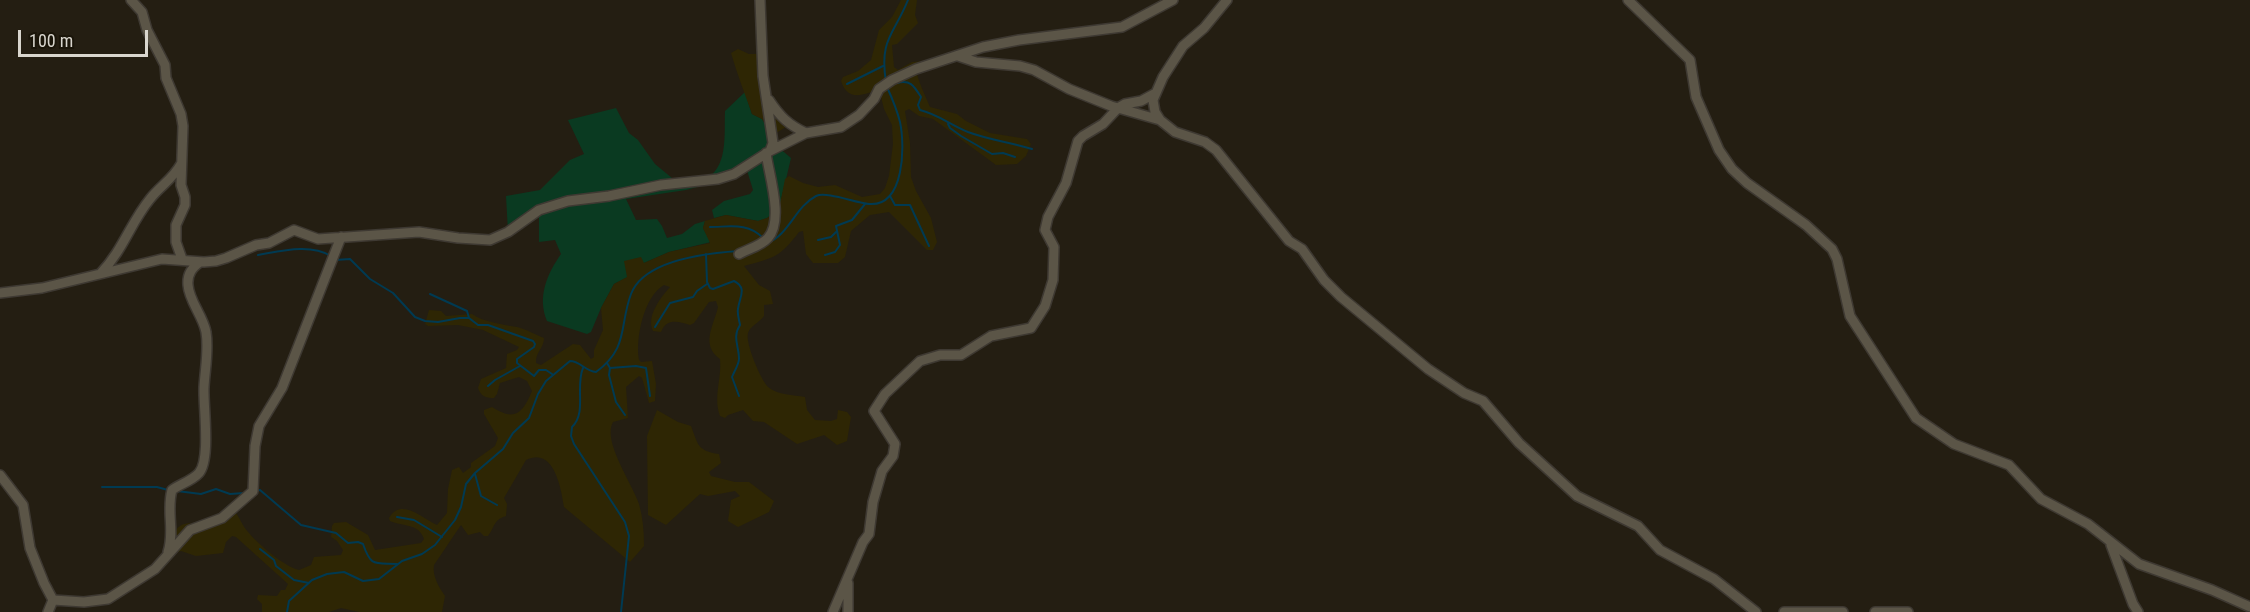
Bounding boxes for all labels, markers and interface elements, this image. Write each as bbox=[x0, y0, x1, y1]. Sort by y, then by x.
scale bar bbox=[21, 18, 152, 56]
text: 100 m bbox=[29, 30, 73, 51]

